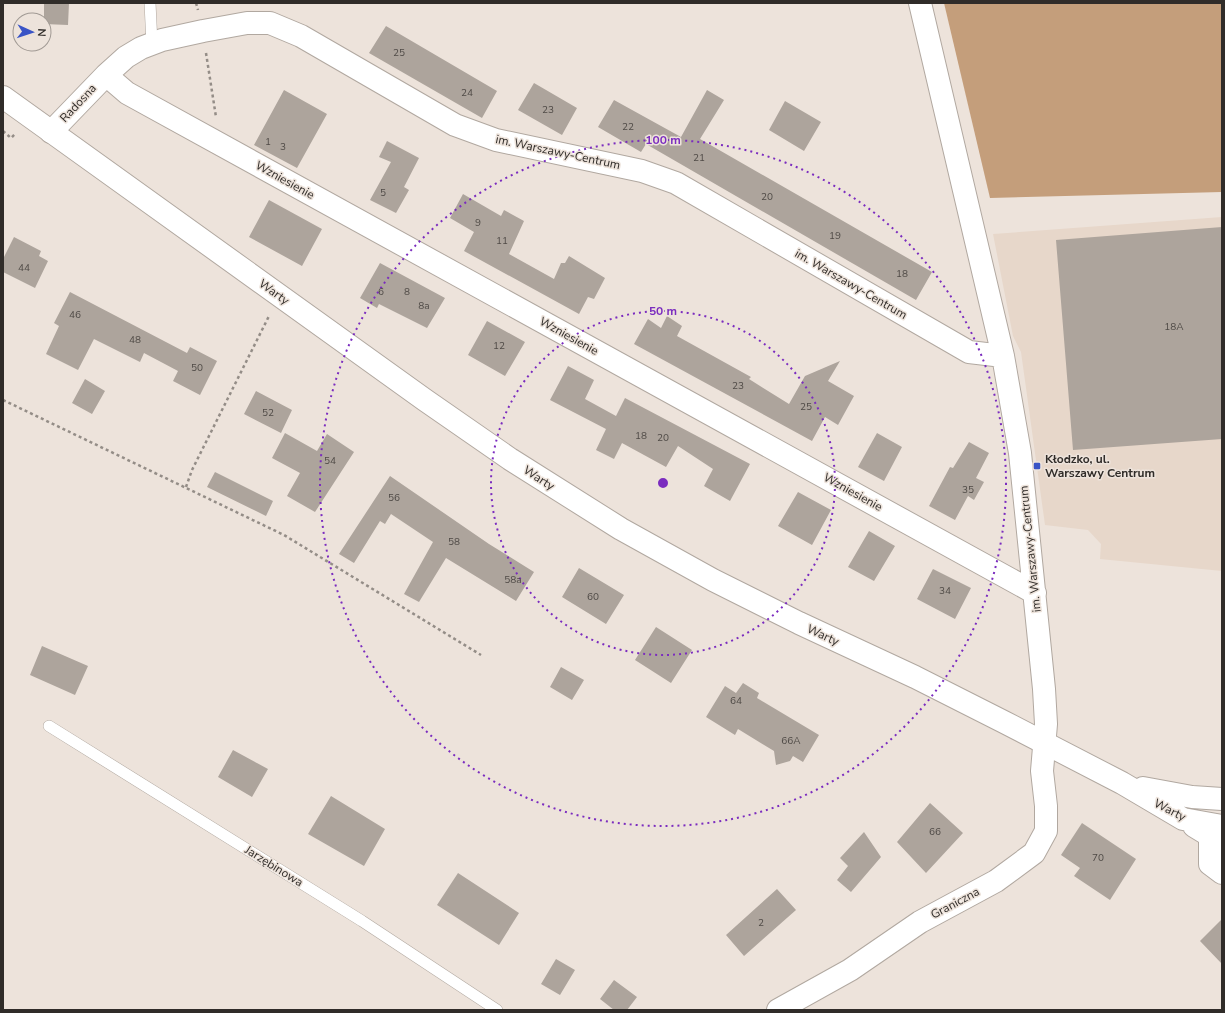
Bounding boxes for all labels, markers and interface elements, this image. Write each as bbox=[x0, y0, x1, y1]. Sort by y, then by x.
north arrow bbox=[12, 12, 52, 52]
text: N bbox=[34, 28, 49, 37]
house number: 25 bbox=[393, 46, 405, 60]
street label: Radosna bbox=[56, 80, 100, 126]
house number: 24 bbox=[461, 86, 473, 100]
house number: 23 bbox=[542, 103, 554, 117]
house number: 22 bbox=[622, 120, 634, 134]
street label: im. Warszawy-Centrum bbox=[494, 131, 622, 173]
text: 100 m bbox=[645, 132, 681, 148]
house number: 1 bbox=[265, 135, 271, 149]
house number: 3 bbox=[280, 140, 286, 154]
house number: 21 bbox=[693, 151, 705, 165]
street label: Wzniesienie bbox=[253, 157, 317, 203]
house number: 5 bbox=[380, 186, 386, 200]
house number: 20 bbox=[761, 190, 773, 204]
house number: 9 bbox=[475, 216, 481, 230]
house number: 19 bbox=[829, 229, 841, 243]
house number: 11 bbox=[496, 234, 508, 248]
street label: im. Warszawy-Centrum bbox=[792, 245, 910, 323]
house number: 44 bbox=[18, 261, 30, 275]
house number: 18 bbox=[896, 267, 908, 281]
street label: Warty bbox=[256, 276, 293, 309]
house number: 6 bbox=[378, 285, 384, 299]
house number: 8 bbox=[404, 285, 410, 299]
house number: 8a bbox=[418, 299, 430, 313]
text: 50 m bbox=[649, 303, 677, 319]
house number: 46 bbox=[69, 308, 81, 322]
street label: Wzniesienie bbox=[537, 313, 601, 359]
house number: 18A bbox=[1164, 320, 1184, 334]
house number: 48 bbox=[129, 333, 141, 347]
house number: 12 bbox=[493, 339, 505, 353]
house number: 50 bbox=[191, 361, 203, 375]
house number: 23 bbox=[732, 379, 744, 393]
house number: 25 bbox=[800, 400, 812, 414]
house number: 52 bbox=[262, 406, 274, 420]
house number: 18 bbox=[635, 429, 647, 443]
house number: 20 bbox=[657, 431, 669, 445]
place label: Kłodzko, ul. Warszawy Centrum bbox=[1045, 451, 1155, 481]
house number: 54 bbox=[324, 454, 336, 468]
marker: Kłodzko, ul. Warszawy Centrum bbox=[1032, 461, 1042, 471]
street label: Warty bbox=[520, 462, 558, 494]
street label: Wzniesienie bbox=[821, 469, 885, 515]
centre of rings bbox=[656, 476, 670, 490]
house number: 35 bbox=[962, 483, 974, 497]
street label: im. Warszawy-Centrum bbox=[1015, 485, 1045, 613]
house number: 56 bbox=[388, 491, 400, 505]
house number: 58 bbox=[448, 535, 460, 549]
house number: 58a bbox=[504, 573, 522, 587]
house number: 34 bbox=[939, 584, 951, 598]
house number: 60 bbox=[587, 590, 599, 604]
street label: Warty bbox=[804, 621, 843, 650]
house number: 64 bbox=[730, 694, 742, 708]
house number: 66A bbox=[781, 734, 801, 748]
street label: Warty bbox=[1151, 795, 1189, 825]
house number: 66 bbox=[929, 825, 941, 839]
street label: Jarzębinowa bbox=[241, 841, 306, 890]
house number: 70 bbox=[1092, 851, 1104, 865]
street label: Graniczna bbox=[928, 883, 982, 923]
house number: 2 bbox=[758, 916, 764, 930]

